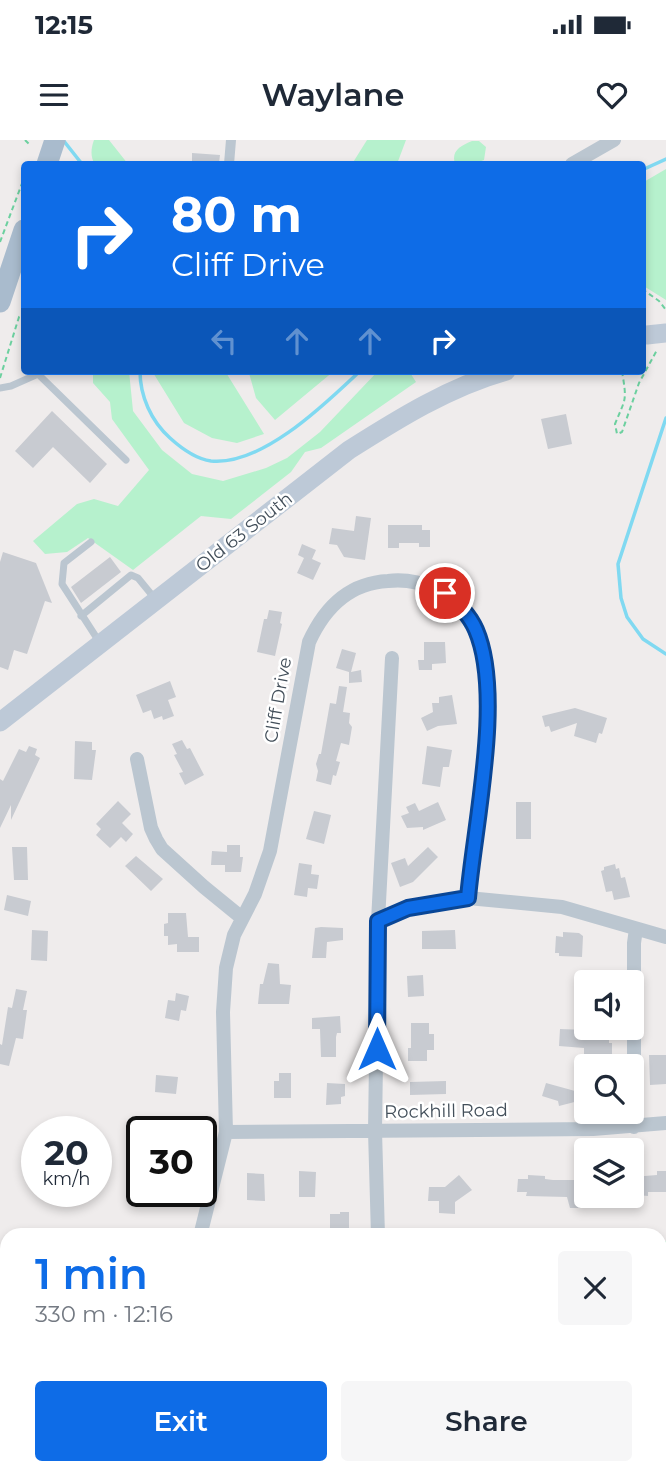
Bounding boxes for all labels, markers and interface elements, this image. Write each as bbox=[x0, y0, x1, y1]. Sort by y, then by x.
text: 12:15 bbox=[35, 9, 93, 41]
text: Waylane bbox=[262, 75, 404, 114]
icon: menu bbox=[35, 76, 73, 114]
icon: heart bbox=[593, 76, 631, 114]
text: 80 m bbox=[171, 185, 302, 244]
icon: right bbox=[56, 189, 147, 280]
text: Cliff Drive bbox=[171, 245, 325, 284]
icon: left bbox=[205, 322, 243, 360]
icon: ahead bbox=[278, 322, 316, 360]
icon: ahead bbox=[351, 322, 389, 360]
icon: right bbox=[424, 322, 462, 360]
street label: Old 63 South bbox=[191, 487, 297, 577]
pin bbox=[415, 563, 475, 623]
icon: arrive bbox=[426, 574, 464, 612]
street label: Cliff Drive bbox=[260, 655, 296, 745]
map controls bbox=[574, 970, 644, 1208]
button: sound bbox=[574, 970, 644, 1040]
position arrow bbox=[340, 1012, 414, 1086]
button: search bbox=[574, 1054, 644, 1124]
street label: Rockhill Road bbox=[384, 1099, 508, 1123]
speed limit sign: 30 bbox=[126, 1116, 217, 1207]
text: 20 bbox=[44, 1131, 89, 1174]
button: layers bbox=[574, 1138, 644, 1208]
text: km/h bbox=[42, 1168, 91, 1190]
text: 1 min bbox=[35, 1248, 148, 1300]
button: close bbox=[558, 1251, 632, 1325]
text: 330 m · 12:16 bbox=[35, 1300, 173, 1328]
button: Exit bbox=[35, 1381, 327, 1461]
button: Share bbox=[341, 1381, 632, 1461]

